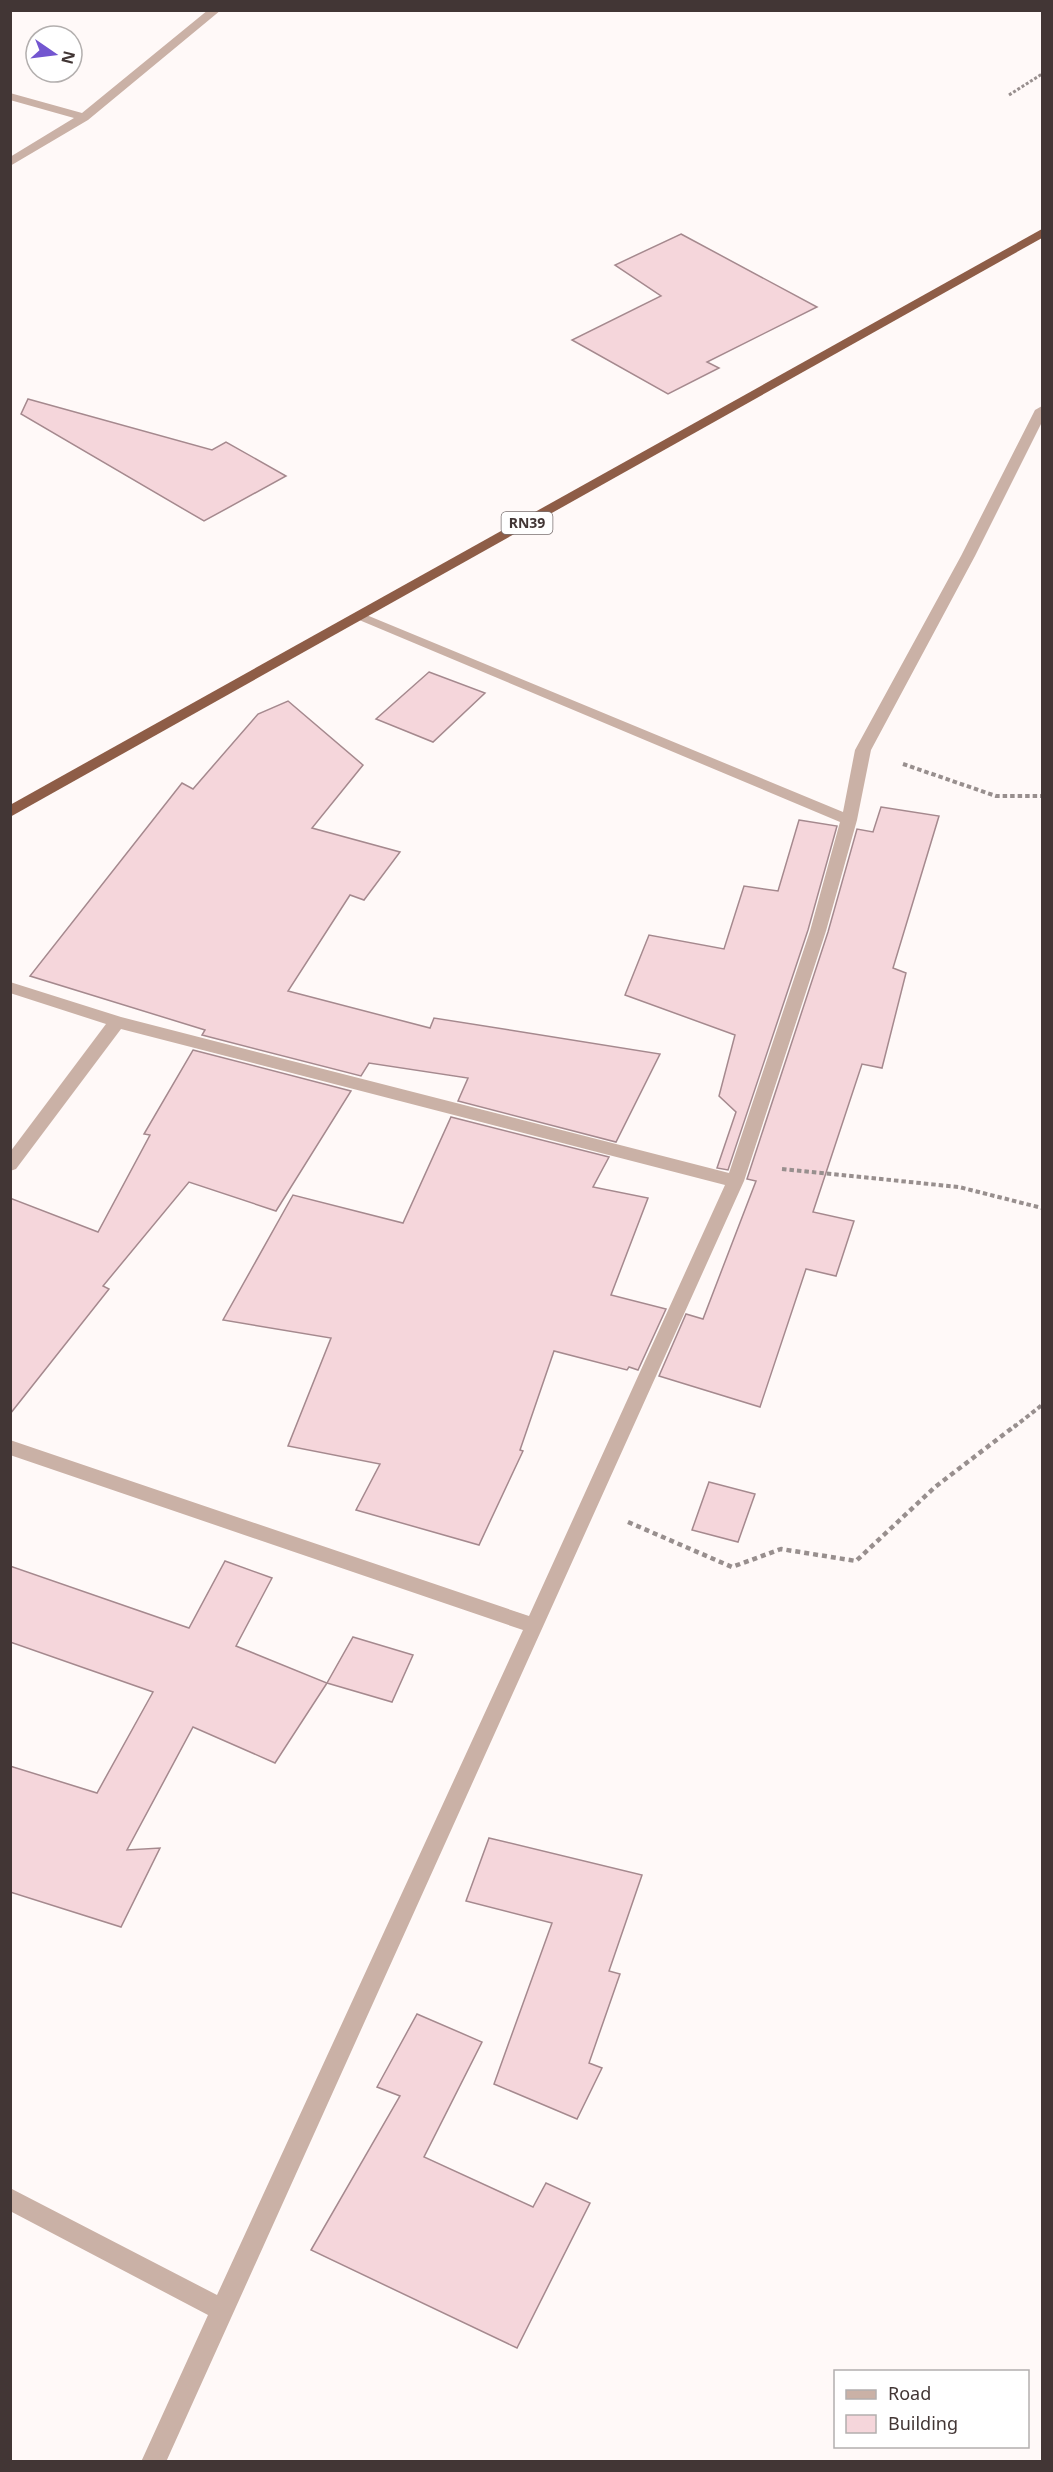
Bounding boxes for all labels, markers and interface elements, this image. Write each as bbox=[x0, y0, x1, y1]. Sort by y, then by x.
north arrow bbox=[24, 24, 84, 84]
text: N bbox=[56, 49, 81, 67]
road number: RN39 bbox=[502, 512, 552, 534]
legend bbox=[834, 2370, 1029, 2448]
text: Road bbox=[888, 2381, 931, 2405]
text: Building bbox=[888, 2411, 958, 2435]

